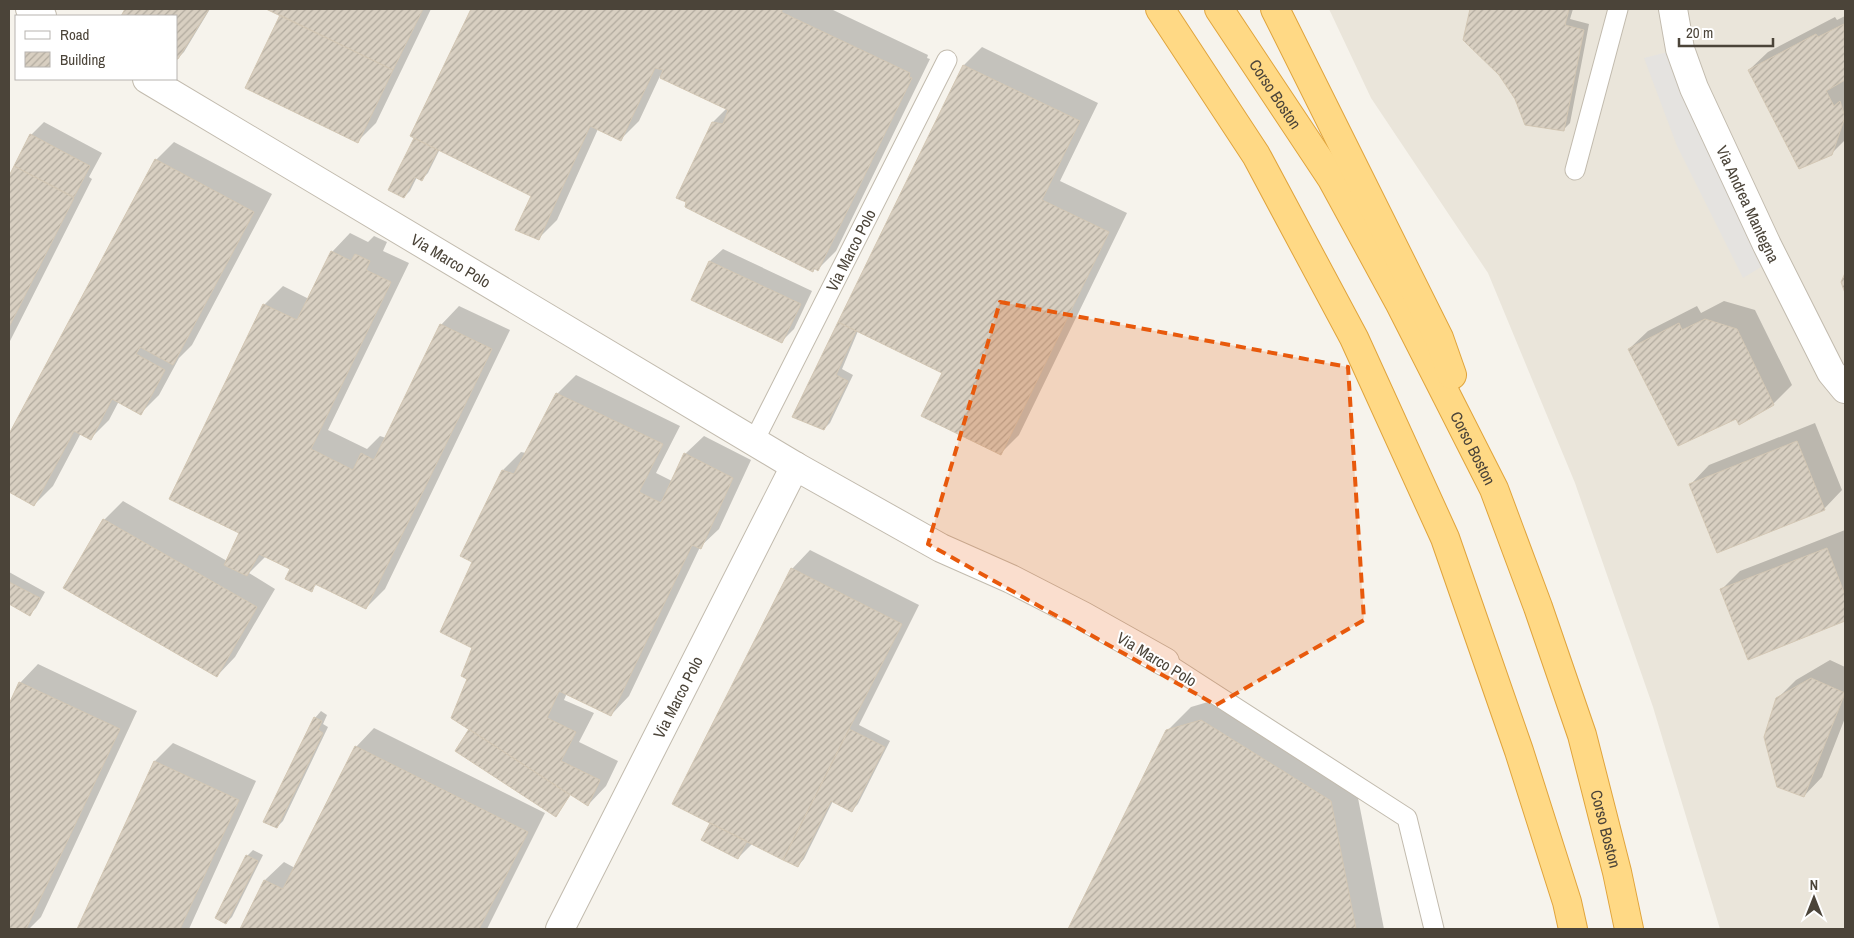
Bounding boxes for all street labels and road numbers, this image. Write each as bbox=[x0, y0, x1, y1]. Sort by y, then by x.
street label: Corso Boston bbox=[1244, 55, 1307, 133]
street label: Via Andrea Mantegna bbox=[1711, 142, 1785, 267]
street label: Via Marco Polo bbox=[821, 205, 881, 295]
street label: Via Marco Polo bbox=[407, 228, 495, 293]
street label: Corso Boston bbox=[1445, 408, 1501, 488]
street label: Via Marco Polo bbox=[1113, 627, 1201, 691]
street label: Via Marco Polo bbox=[648, 652, 708, 742]
street label: Corso Boston bbox=[1585, 788, 1626, 870]

